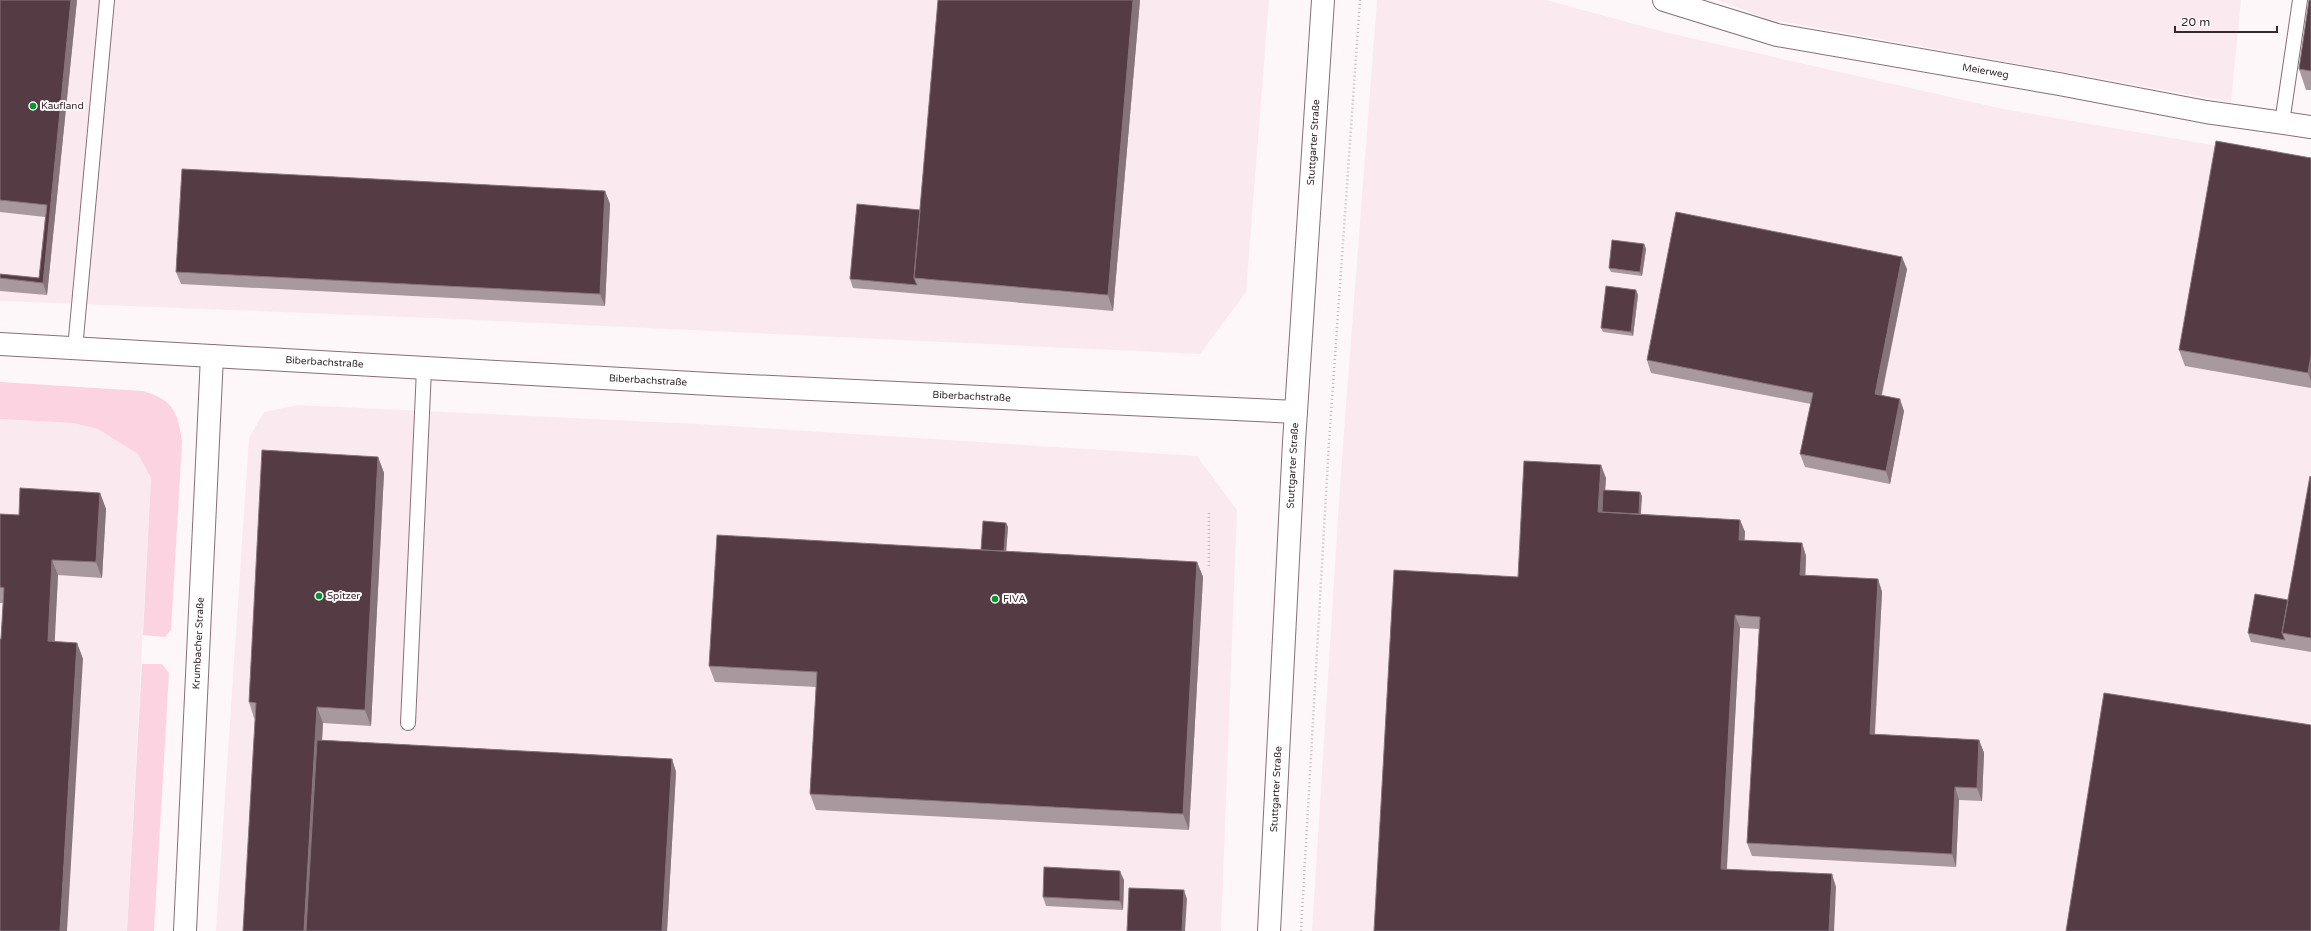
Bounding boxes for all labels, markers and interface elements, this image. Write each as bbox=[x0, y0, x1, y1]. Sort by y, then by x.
scale bar bbox=[2175, 8, 2277, 34]
text: 20 m bbox=[2181, 15, 2210, 29]
street label: Meierweg bbox=[1961, 61, 2010, 81]
street label: Stuttgarter Straße bbox=[1305, 99, 1322, 186]
place label: Kaufland bbox=[41, 100, 84, 112]
marker: Kaufland bbox=[28, 101, 38, 111]
street label: Biberbachstraße bbox=[285, 354, 364, 370]
street label: Biberbachstraße bbox=[609, 372, 688, 389]
street label: Biberbachstraße bbox=[932, 389, 1011, 404]
street label: Stuttgarter Straße bbox=[1285, 422, 1301, 509]
place label: Spitzer bbox=[327, 590, 360, 602]
marker: Spitzer bbox=[314, 591, 324, 601]
place label: FIVA bbox=[1003, 593, 1026, 605]
marker: FIVA bbox=[990, 594, 1000, 604]
street label: Krumbacher Straße bbox=[190, 597, 207, 690]
street label: Stuttgarter Straße bbox=[1268, 746, 1284, 832]

